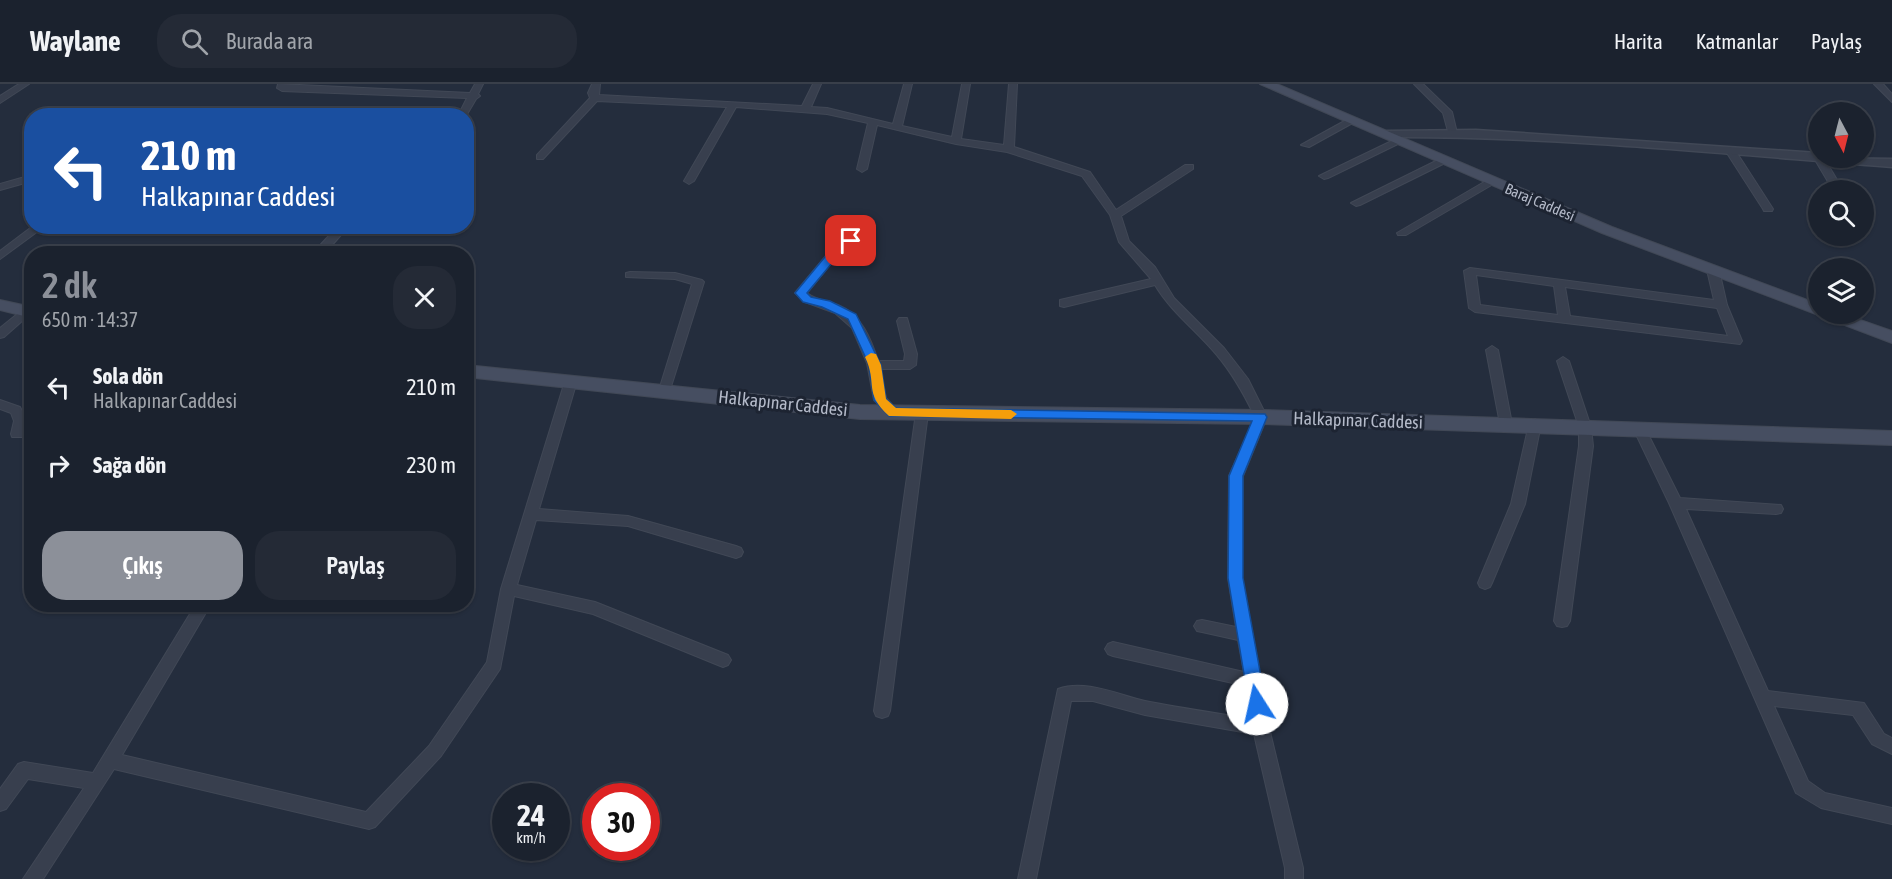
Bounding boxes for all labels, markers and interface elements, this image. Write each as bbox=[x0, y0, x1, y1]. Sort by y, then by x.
search box bbox=[157, 14, 577, 68]
text: Waylane bbox=[30, 25, 121, 57]
icon: search bbox=[178, 25, 211, 58]
text: Burada ara bbox=[226, 28, 313, 54]
text: Harita bbox=[1614, 29, 1663, 53]
text: Katmanlar bbox=[1696, 29, 1778, 53]
text: Paylaş bbox=[1811, 29, 1862, 53]
north arrow bbox=[1808, 102, 1874, 168]
map controls bbox=[1808, 102, 1874, 324]
text: 210 m bbox=[141, 131, 236, 179]
icon: left bbox=[42, 132, 120, 210]
street label: Baraj Caddesi bbox=[1503, 180, 1577, 224]
button: search bbox=[1808, 180, 1874, 246]
text: Halkapınar Caddesi bbox=[141, 181, 335, 212]
pin bbox=[825, 215, 876, 266]
icon: arrive bbox=[834, 224, 867, 257]
button: layers bbox=[1808, 258, 1874, 324]
text: 2 dk bbox=[42, 264, 97, 306]
button: close bbox=[393, 266, 456, 329]
text: 650 m · 14:37 bbox=[42, 308, 138, 331]
text: Sola dön bbox=[93, 363, 163, 389]
icon: left bbox=[42, 371, 75, 404]
text: 210 m bbox=[406, 374, 456, 400]
street label: Halkapınar Caddesi bbox=[717, 386, 849, 420]
text: Halkapınar Caddesi bbox=[93, 389, 237, 412]
street label: Halkapınar Caddesi bbox=[1293, 407, 1423, 433]
icon: right bbox=[42, 449, 75, 482]
text: Sağa dön bbox=[93, 452, 166, 478]
text: 230 m bbox=[406, 452, 456, 478]
button: Çıkış bbox=[42, 531, 243, 600]
button: Paylaş bbox=[255, 531, 456, 600]
position arrow bbox=[1225, 672, 1289, 736]
speed limit sign: 30 bbox=[582, 783, 660, 861]
text: 24 bbox=[517, 798, 545, 832]
text: km/h bbox=[516, 829, 546, 846]

